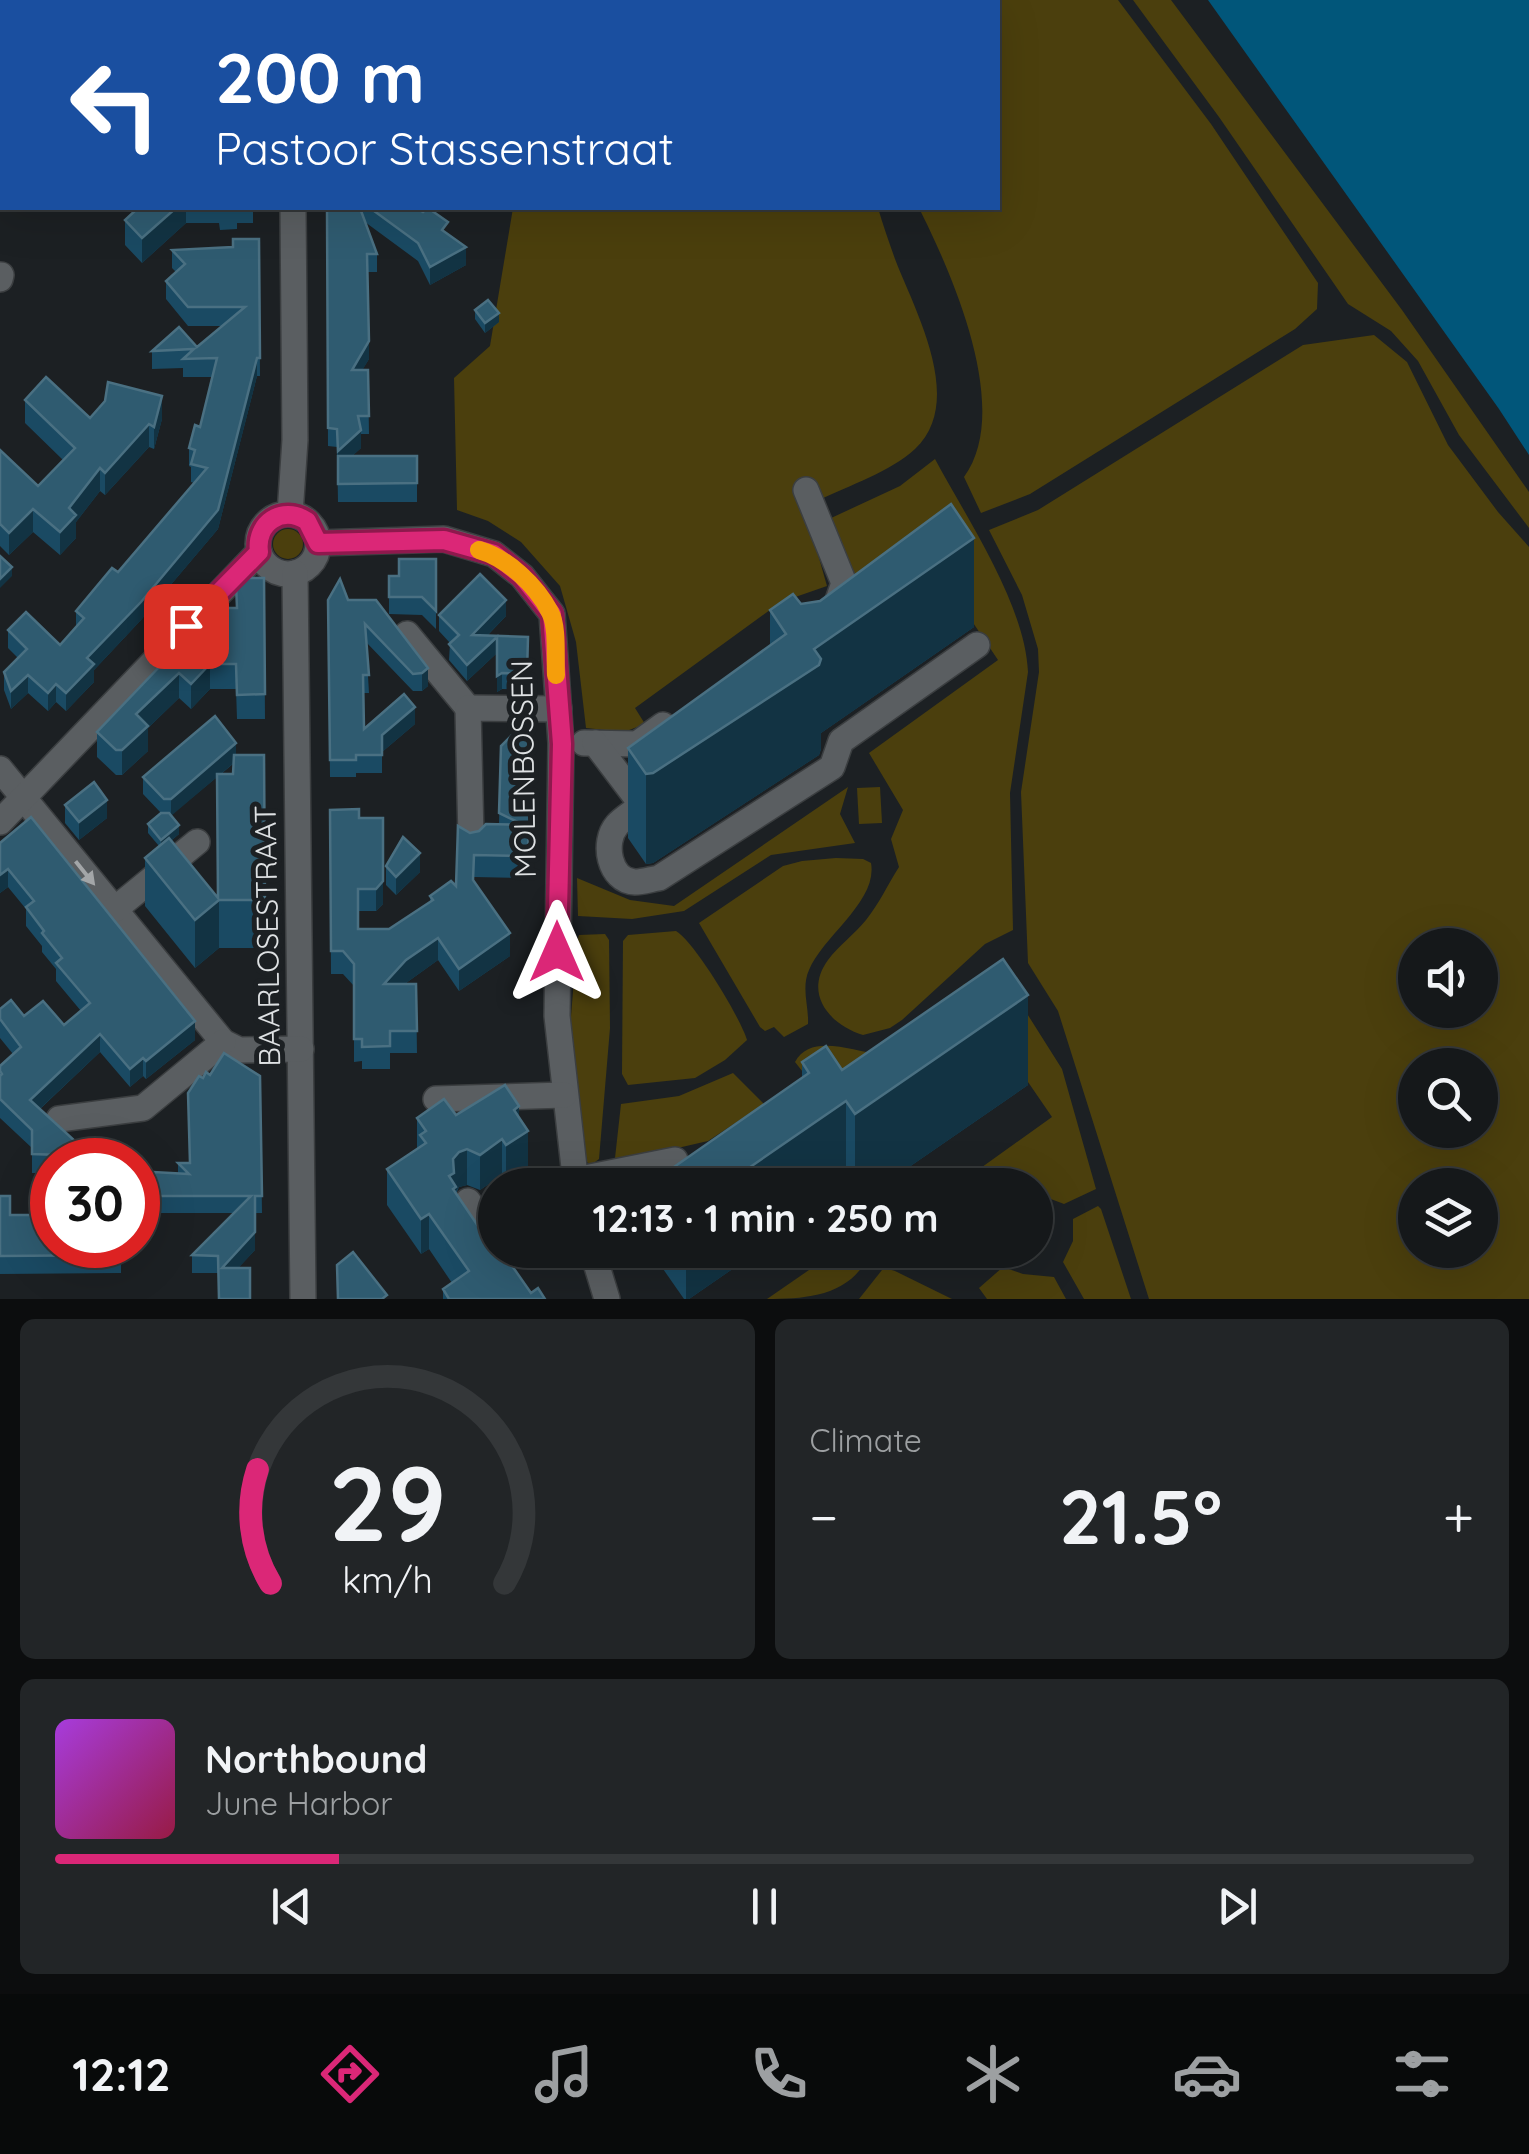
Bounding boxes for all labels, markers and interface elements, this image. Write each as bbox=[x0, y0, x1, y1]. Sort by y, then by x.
text: 200 m bbox=[215, 33, 425, 121]
icon: left bbox=[50, 40, 180, 170]
text: Pastoor Stassenstraat bbox=[215, 120, 674, 176]
pin bbox=[144, 584, 229, 669]
icon: arrive bbox=[159, 599, 214, 654]
street label: MOLENBOSSEN bbox=[502, 660, 544, 878]
street label: BAARLOSESTRAAT bbox=[246, 805, 288, 1067]
one-way arrow bbox=[74, 861, 95, 886]
position arrow bbox=[505, 900, 609, 1004]
map controls bbox=[1398, 928, 1498, 1268]
button: sound bbox=[1398, 928, 1498, 1028]
button: search bbox=[1398, 1048, 1498, 1148]
speed limit sign: 30 bbox=[30, 1138, 160, 1268]
button: layers bbox=[1398, 1168, 1498, 1268]
text: 12:13 · 1 min · 250 m bbox=[593, 1194, 939, 1242]
text: Climate bbox=[810, 1420, 922, 1460]
text: 29 bbox=[328, 1437, 446, 1567]
text: 21.5° bbox=[1059, 1469, 1222, 1563]
text: − bbox=[810, 1482, 838, 1551]
text: + bbox=[1443, 1482, 1474, 1551]
text: km/h bbox=[342, 1557, 433, 1602]
text: Northbound bbox=[205, 1735, 427, 1783]
text: June Harbor bbox=[205, 1783, 393, 1823]
icon: previous bbox=[264, 1879, 319, 1934]
icon: pause bbox=[737, 1879, 792, 1934]
icon: next bbox=[1210, 1879, 1265, 1934]
icon: directions bbox=[315, 2039, 385, 2109]
icon: music bbox=[529, 2039, 599, 2109]
icon: phone bbox=[744, 2039, 814, 2109]
icon: climate bbox=[958, 2039, 1028, 2109]
icon: car bbox=[1172, 2039, 1242, 2109]
icon: filters bbox=[1387, 2039, 1457, 2109]
text: 12:12 bbox=[72, 2046, 171, 2102]

